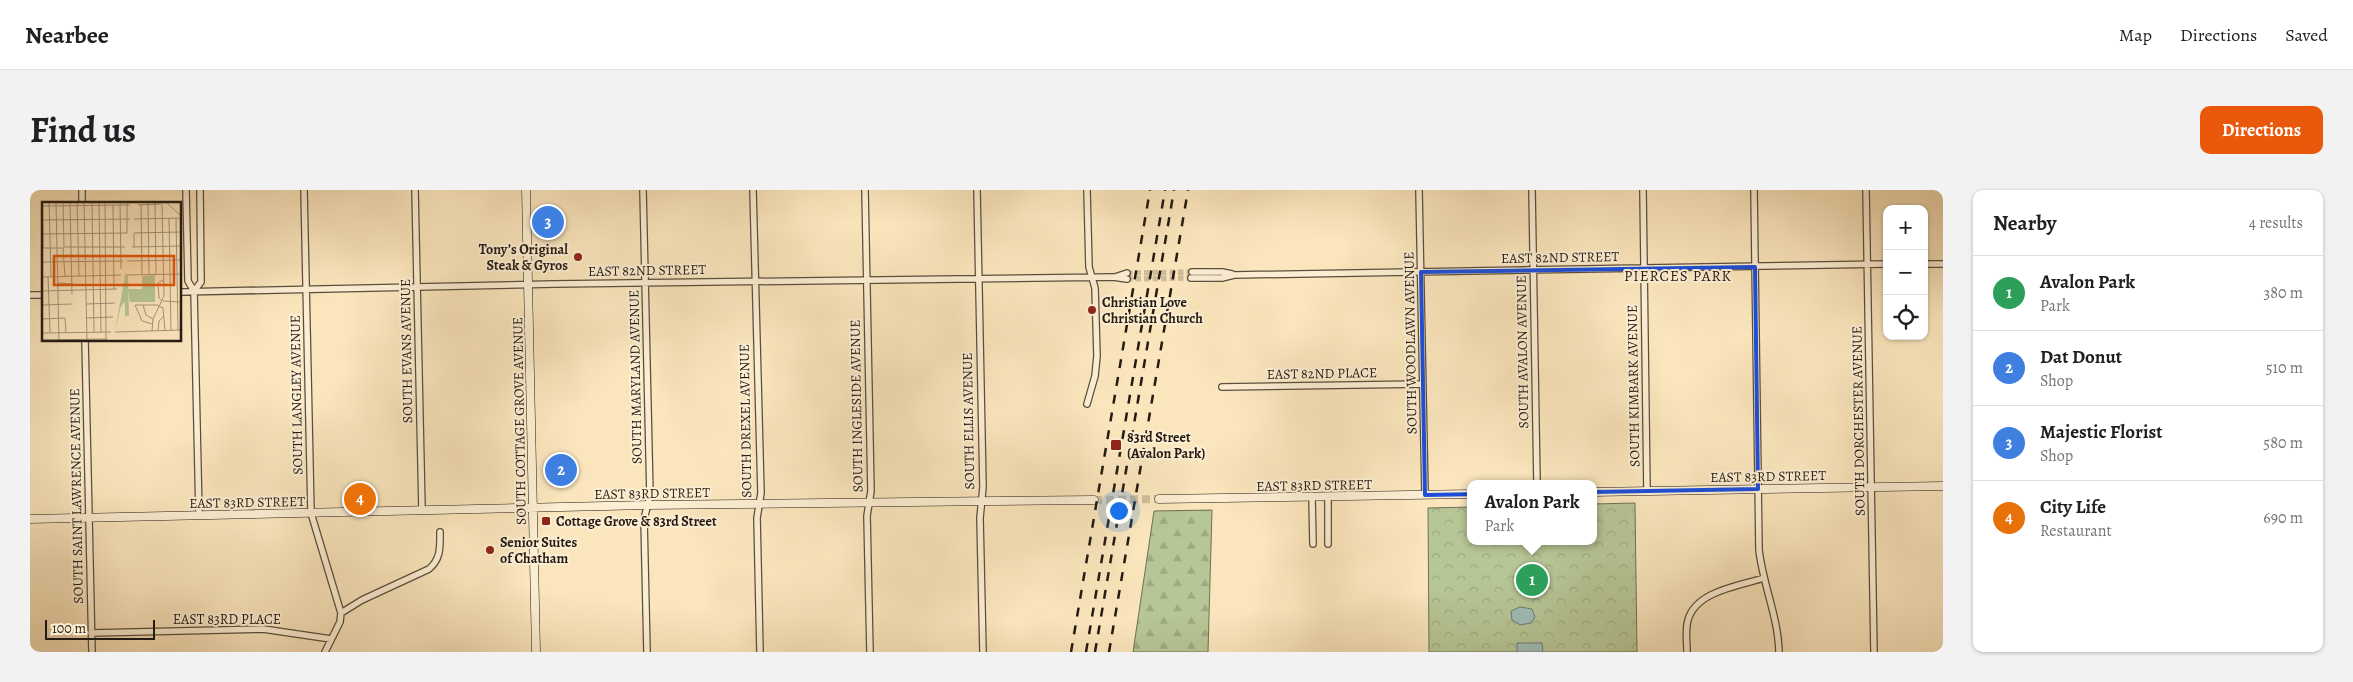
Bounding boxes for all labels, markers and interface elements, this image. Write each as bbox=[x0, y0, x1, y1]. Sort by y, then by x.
text: Nearbee bbox=[25, 19, 109, 51]
text: Map bbox=[2119, 23, 2152, 47]
text: Directions bbox=[2180, 23, 2257, 47]
text: Saved bbox=[2285, 23, 2328, 47]
text: Find us bbox=[30, 106, 136, 154]
button: Directions bbox=[2200, 106, 2323, 154]
inset map bbox=[42, 202, 181, 341]
pin: 3 bbox=[532, 203, 564, 241]
map controls bbox=[1883, 205, 1928, 340]
button: + bbox=[1883, 205, 1928, 250]
text: Nearby bbox=[1993, 209, 2056, 237]
text: 4 results bbox=[2249, 212, 2303, 234]
place label: Tony’s Original Steak & Gyros bbox=[479, 240, 568, 275]
street label: EAST 82ND STREET bbox=[1501, 247, 1620, 268]
button: − bbox=[1883, 250, 1928, 295]
marker: Tony’s Original Steak & Gyros bbox=[572, 251, 584, 263]
street label: SOUTH WOODLAWN AVENUE bbox=[1399, 252, 1422, 434]
street label: EAST 82ND STREET bbox=[588, 260, 707, 281]
district label: PIERCES PARK bbox=[1624, 266, 1732, 286]
text: Avalon Park bbox=[2040, 269, 2135, 295]
street label: SOUTH AVALON AVENUE bbox=[1512, 275, 1533, 429]
street label: SOUTH EVANS AVENUE bbox=[396, 279, 417, 423]
text: 1 bbox=[2006, 282, 2012, 304]
text: 380 m bbox=[2264, 282, 2303, 304]
street label: SOUTH MARYLAND AVENUE bbox=[624, 290, 647, 464]
place label: Christian Love Christian Church bbox=[1102, 293, 1203, 328]
button: locate bbox=[1883, 295, 1928, 340]
text: Park bbox=[2040, 295, 2070, 317]
marker: Christian Love Christian Church bbox=[1086, 304, 1098, 316]
street label: SOUTH KIMBARK AVENUE bbox=[1623, 305, 1644, 467]
street label: SOUTH LANGLEY AVENUE bbox=[286, 315, 307, 475]
street label: SOUTH COTTAGE GROVE AVENUE bbox=[508, 317, 531, 525]
street label: SOUTH INGLESIDE AVENUE bbox=[845, 319, 868, 493]
street label: SOUTH DORCHESTER AVENUE bbox=[1847, 326, 1870, 516]
street label: SOUTH DREXEL AVENUE bbox=[735, 344, 756, 498]
text: Dat Donut bbox=[2040, 344, 2122, 370]
street label: SOUTH ELLIS AVENUE bbox=[958, 352, 979, 490]
text: 2 bbox=[2005, 357, 2013, 379]
text: 510 m bbox=[2266, 357, 2303, 379]
street label: EAST 82ND PLACE bbox=[1267, 363, 1377, 384]
text: Shop bbox=[2040, 370, 2073, 392]
street label: SOUTH SAINT LAWRENCE AVENUE bbox=[65, 388, 88, 604]
text: Majestic Florist bbox=[2040, 419, 2163, 445]
place label: 83rd Street (Avalon Park) bbox=[1127, 428, 1205, 463]
text: 3 bbox=[2006, 432, 2012, 454]
text: 580 m bbox=[2263, 432, 2303, 454]
marker: 83rd Street (Avalon Park) bbox=[1109, 438, 1123, 452]
text: Shop bbox=[2040, 445, 2073, 467]
pin: 2 bbox=[545, 451, 577, 489]
street label: EAST 83RD STREET bbox=[1710, 466, 1826, 487]
street label: EAST 83RD STREET bbox=[1256, 475, 1372, 496]
pin: 4 bbox=[344, 480, 376, 518]
popup bbox=[1467, 480, 1597, 545]
street label: EAST 83RD STREET bbox=[594, 483, 710, 504]
text: Avalon Park bbox=[1484, 489, 1580, 515]
street label: EAST 83RD STREET bbox=[189, 492, 305, 513]
text: City Life bbox=[2040, 494, 2106, 520]
your location bbox=[1106, 498, 1132, 524]
text: 4 bbox=[2005, 507, 2013, 529]
text: 690 m bbox=[2263, 507, 2303, 529]
place label: Cottage Grove & 83rd Street bbox=[556, 512, 717, 531]
marker: Cottage Grove & 83rd Street bbox=[540, 515, 552, 527]
text: Park bbox=[1484, 515, 1514, 537]
text: Restaurant bbox=[2040, 520, 2112, 542]
place label: Senior Suites of Chatham bbox=[500, 533, 578, 568]
marker: Senior Suites of Chatham bbox=[484, 544, 496, 556]
pin: 1 bbox=[1516, 561, 1548, 599]
street label: EAST 83RD PLACE bbox=[173, 610, 281, 629]
scale bar bbox=[45, 617, 155, 640]
text: 100 m bbox=[52, 619, 86, 638]

